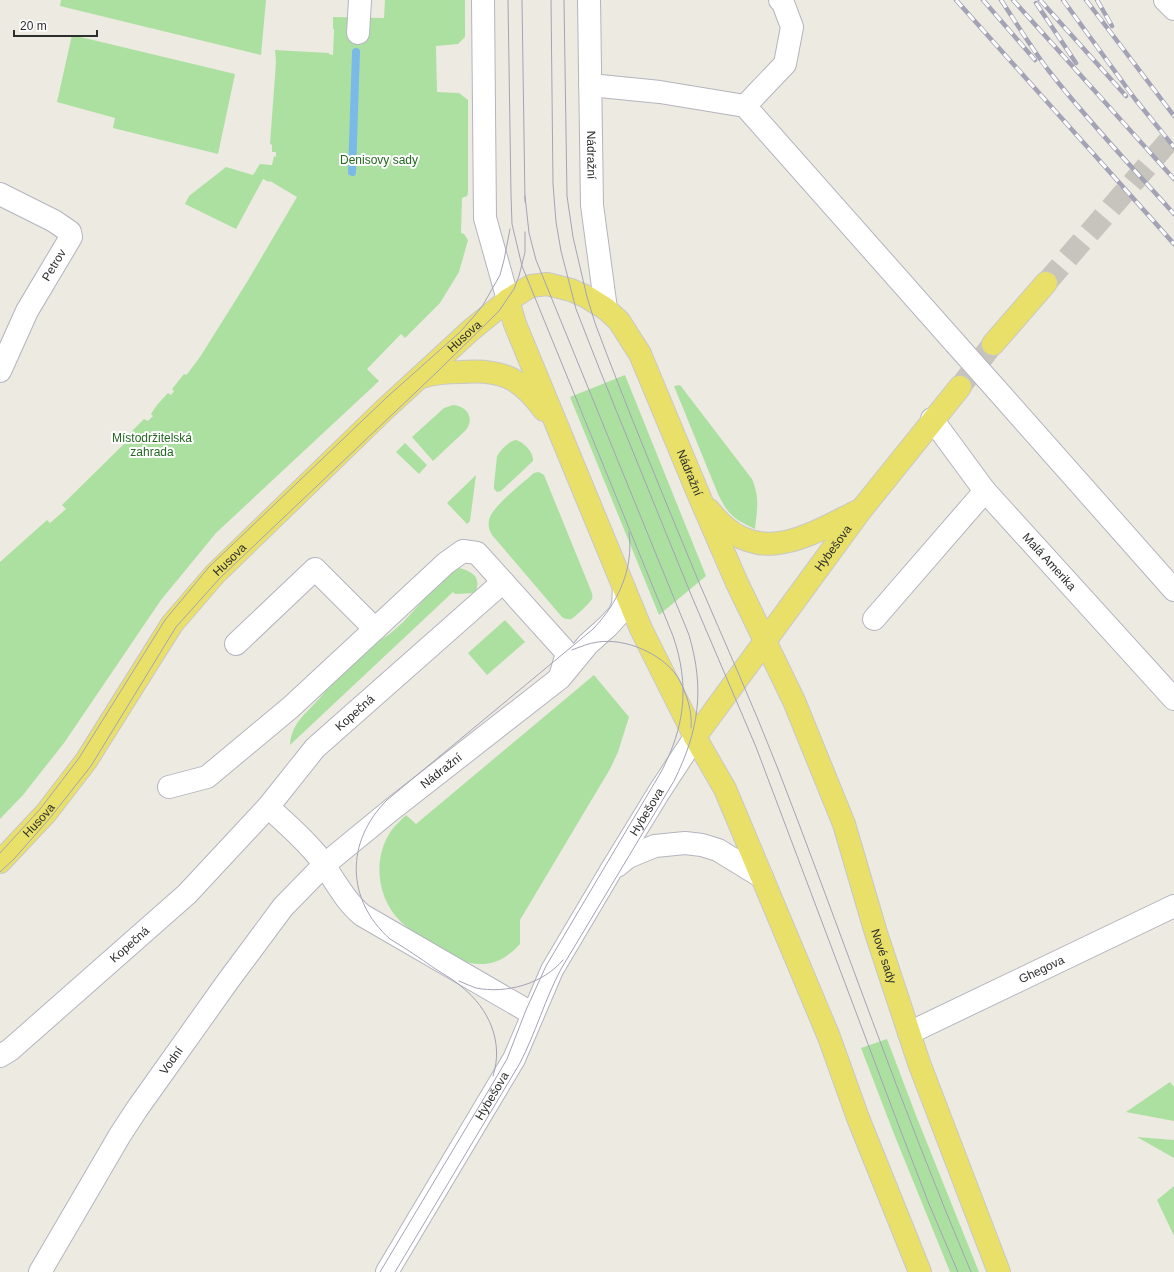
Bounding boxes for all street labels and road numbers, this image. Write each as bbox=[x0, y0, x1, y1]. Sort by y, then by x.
street label: Nádražní bbox=[584, 131, 599, 180]
street label: Petrov bbox=[39, 247, 69, 283]
street label: Husova bbox=[444, 317, 484, 355]
street label: Nádražní bbox=[674, 448, 706, 499]
street label: Hybešova bbox=[812, 522, 855, 574]
street label: Malá Amerika bbox=[1020, 530, 1079, 594]
street label: Husova bbox=[210, 540, 249, 579]
street label: Kopečná bbox=[332, 692, 377, 734]
street label: Nádražní bbox=[418, 750, 465, 791]
street label: Hybešova bbox=[627, 785, 667, 838]
street label: Husova bbox=[20, 800, 58, 840]
street label: Kopečná bbox=[107, 923, 152, 966]
street label: Nové sady bbox=[868, 927, 899, 985]
street label: Ghegova bbox=[1017, 952, 1067, 986]
street label: Vodní bbox=[157, 1044, 186, 1077]
street label: Hybešova bbox=[472, 1069, 512, 1122]

